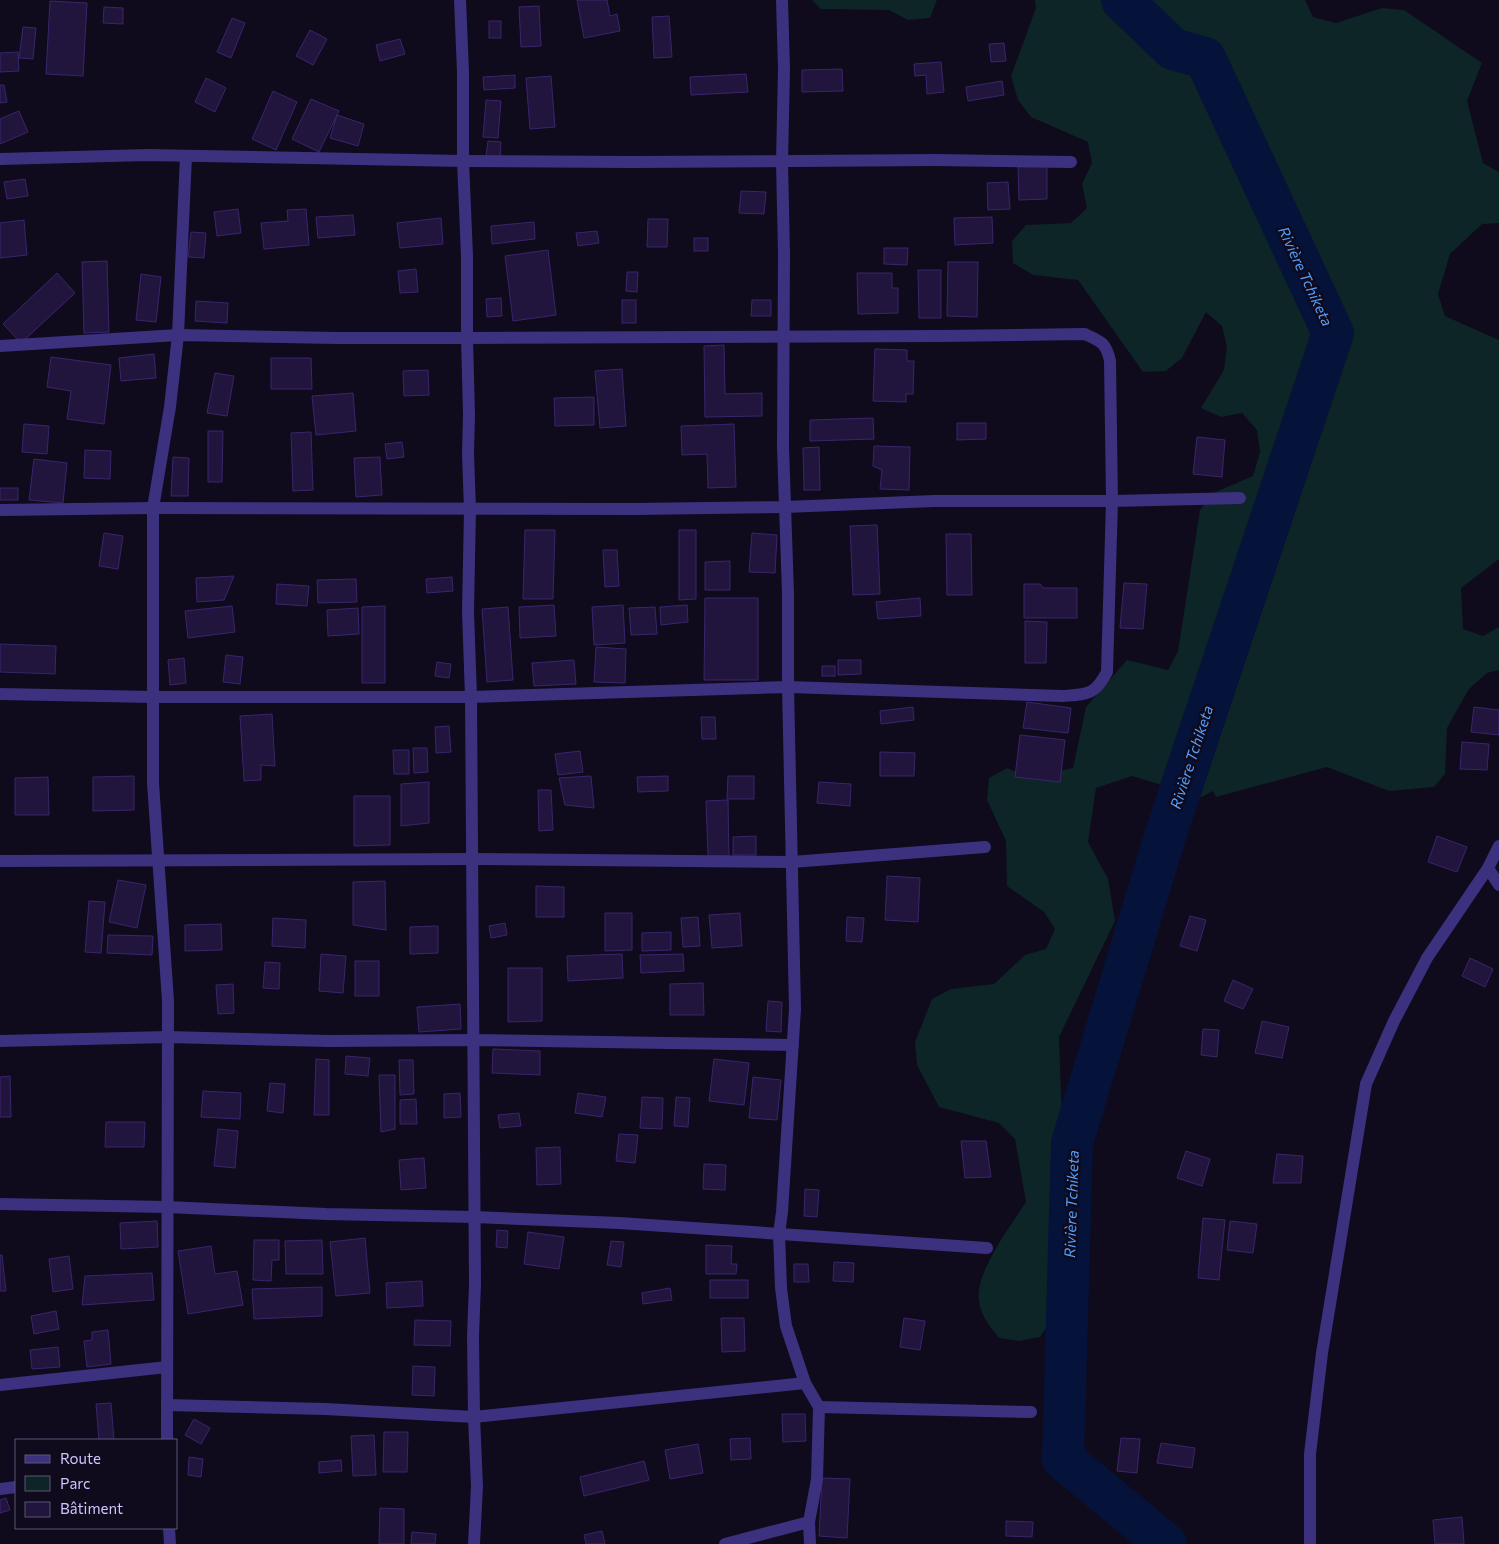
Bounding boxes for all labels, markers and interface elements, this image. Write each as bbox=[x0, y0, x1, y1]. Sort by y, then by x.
water label: Rivière Tchiketa bbox=[1275, 223, 1337, 329]
water label: Rivière Tchiketa bbox=[1166, 703, 1216, 811]
water label: Rivière Tchiketa bbox=[1060, 1150, 1082, 1258]
legend bbox=[15, 1439, 178, 1529]
text: Route bbox=[60, 1449, 101, 1467]
text: Parc bbox=[60, 1474, 90, 1492]
text: Bâtiment bbox=[60, 1499, 123, 1517]

